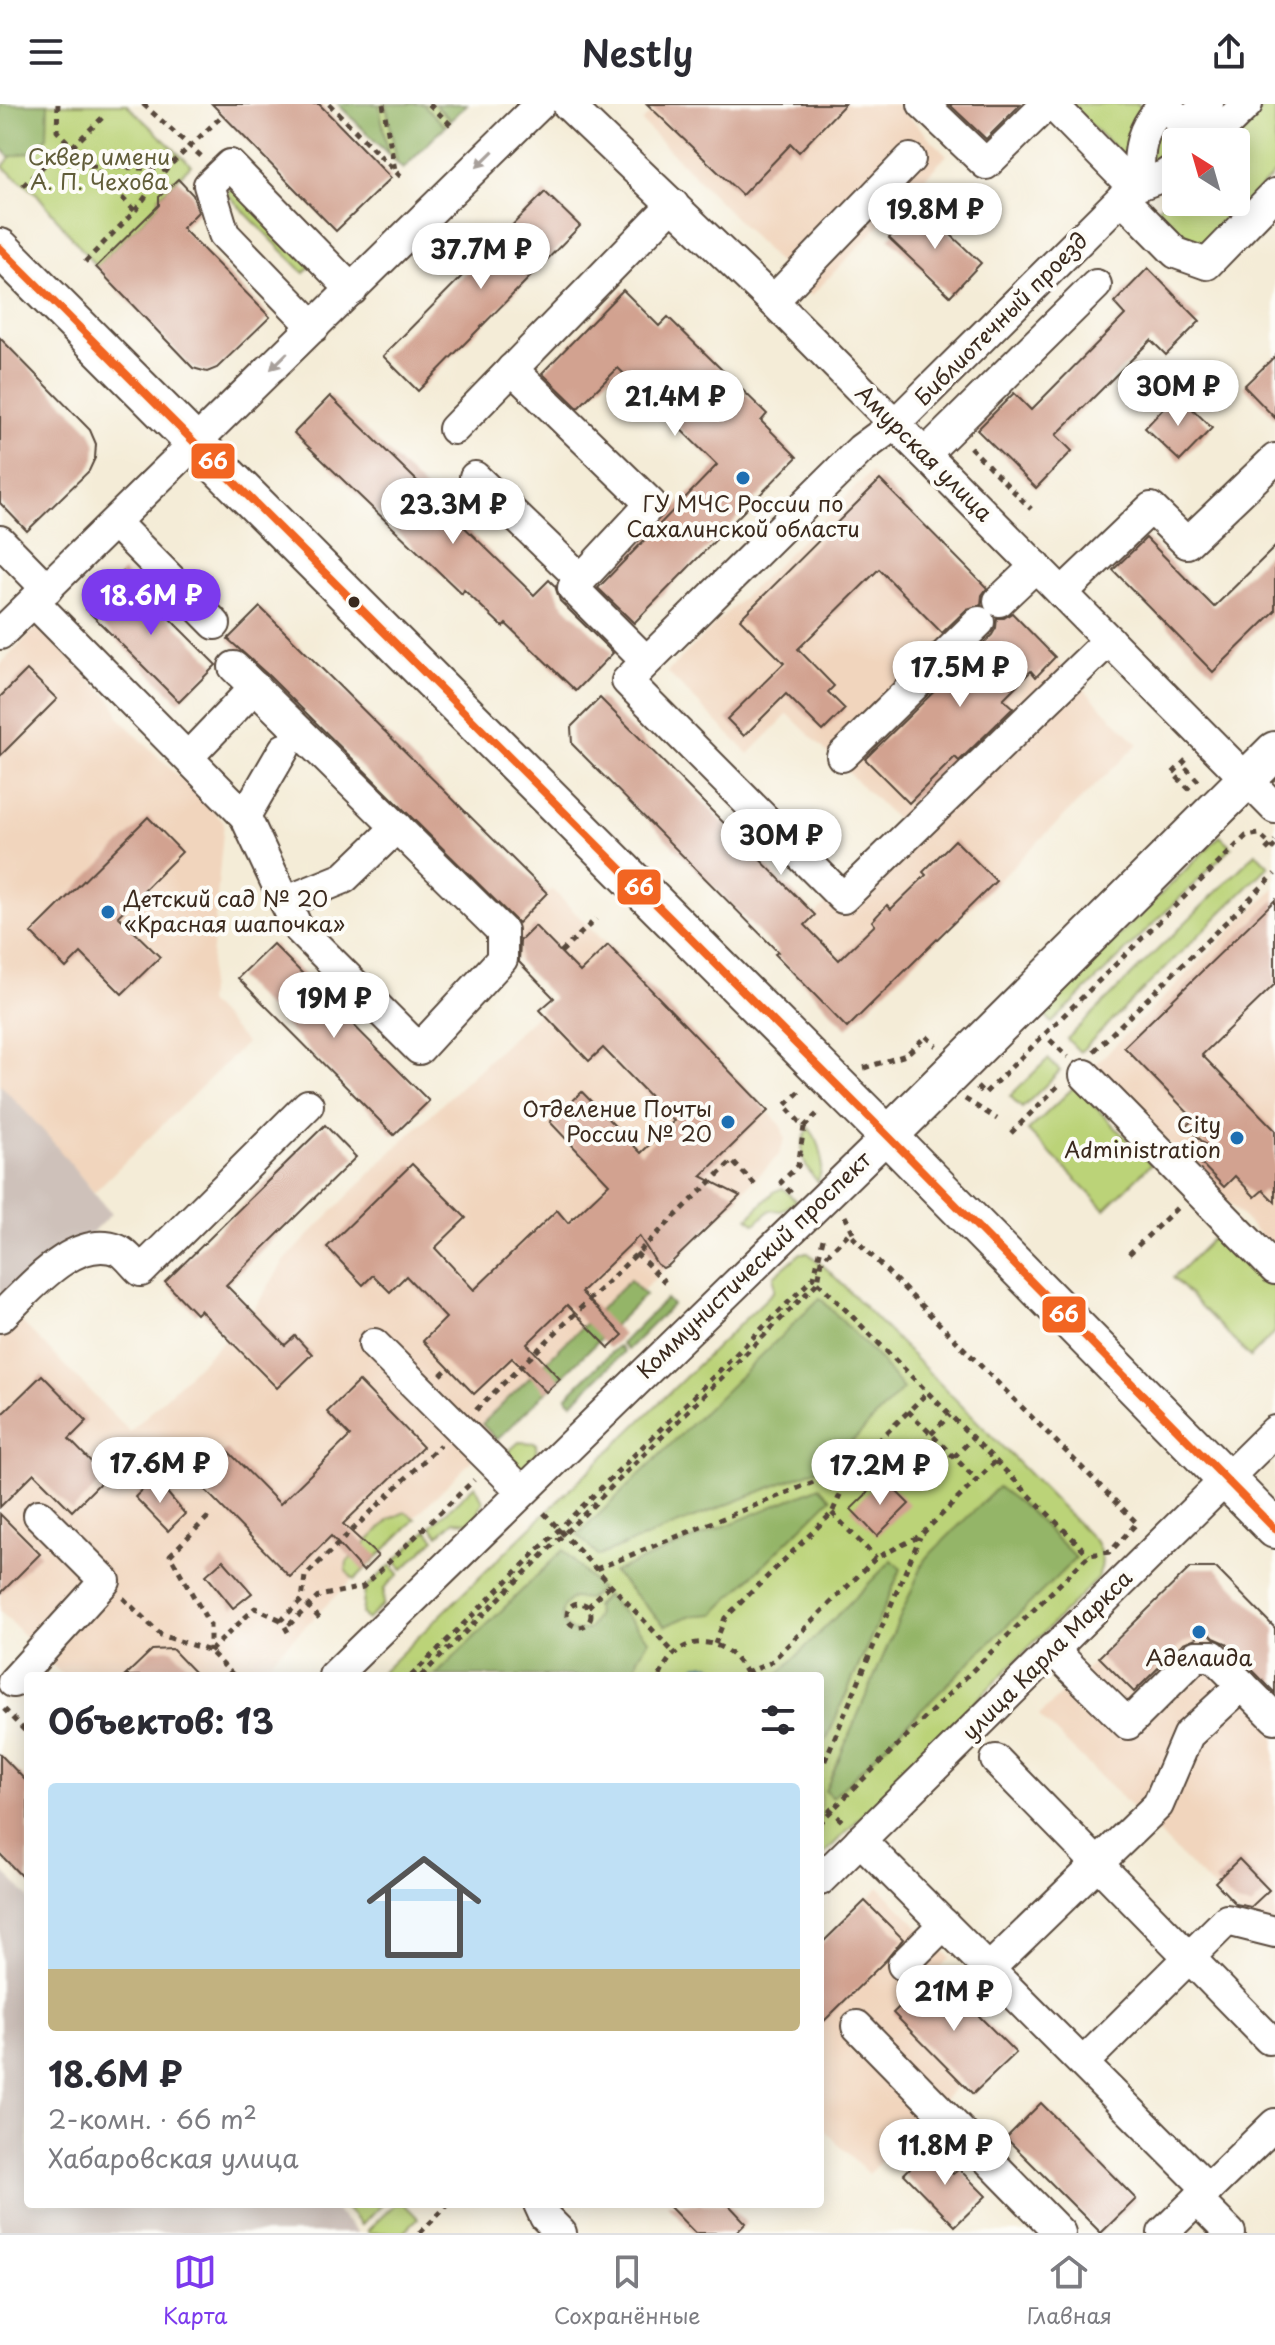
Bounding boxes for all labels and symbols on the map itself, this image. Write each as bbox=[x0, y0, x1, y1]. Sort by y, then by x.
north arrow bbox=[1162, 128, 1250, 216]
park label: Сквер имени А. П. Чехова bbox=[28, 139, 170, 197]
one-way arrow bbox=[476, 150, 495, 168]
pin: 19.8M ₽ bbox=[861, 183, 1009, 251]
pin: 37.7M ₽ bbox=[407, 223, 555, 291]
street label: Библиотечный проезд bbox=[906, 224, 1094, 412]
one-way arrow bbox=[270, 351, 289, 370]
pin: 30M ₽ bbox=[1122, 360, 1234, 428]
pin: 21.4M ₽ bbox=[601, 370, 749, 438]
street label: Амурская улица bbox=[849, 376, 1001, 528]
line badge: 66 bbox=[190, 442, 236, 480]
text: 66 bbox=[198, 443, 228, 476]
marker: ГУ МЧС России по Сахалинской области bbox=[734, 469, 752, 487]
pin: 23.3M ₽ bbox=[379, 478, 527, 546]
place label: ГУ МЧС России по Сахалинской области bbox=[626, 486, 860, 544]
pin: 18.6M ₽ bbox=[77, 569, 225, 637]
unlabelled marker bbox=[346, 594, 362, 610]
pin: 17.5M ₽ bbox=[886, 641, 1034, 709]
pin: 30M ₽ bbox=[725, 809, 837, 877]
line badge: 66 bbox=[616, 868, 662, 906]
text: 66 bbox=[624, 869, 654, 902]
place label: Детский сад № 20 «Красная шапочка» bbox=[123, 881, 345, 939]
marker: Детский сад № 20 «Красная шапочка» bbox=[99, 903, 117, 921]
pin: 19M ₽ bbox=[278, 972, 390, 1040]
place label: Отделение Почты России № 20 bbox=[522, 1091, 712, 1149]
place label: City Administration bbox=[1064, 1107, 1221, 1165]
marker: Отделение Почты России № 20 bbox=[719, 1113, 737, 1131]
marker: City Administration bbox=[1228, 1129, 1246, 1147]
street label: Коммунистический проспект bbox=[628, 1142, 878, 1385]
line badge: 66 bbox=[1041, 1295, 1087, 1334]
text: 66 bbox=[1049, 1296, 1079, 1329]
pin: 17.6M ₽ bbox=[86, 1437, 234, 1505]
pin: 17.2M ₽ bbox=[806, 1439, 954, 1507]
street label: улица Карла Маркса bbox=[953, 1561, 1139, 1747]
marker: Аделаида bbox=[1190, 1623, 1208, 1641]
place label: Аделаида bbox=[1146, 1640, 1253, 1673]
pin: 21M ₽ bbox=[898, 1965, 1010, 2033]
pin: 11.8M ₽ bbox=[871, 2119, 1019, 2187]

